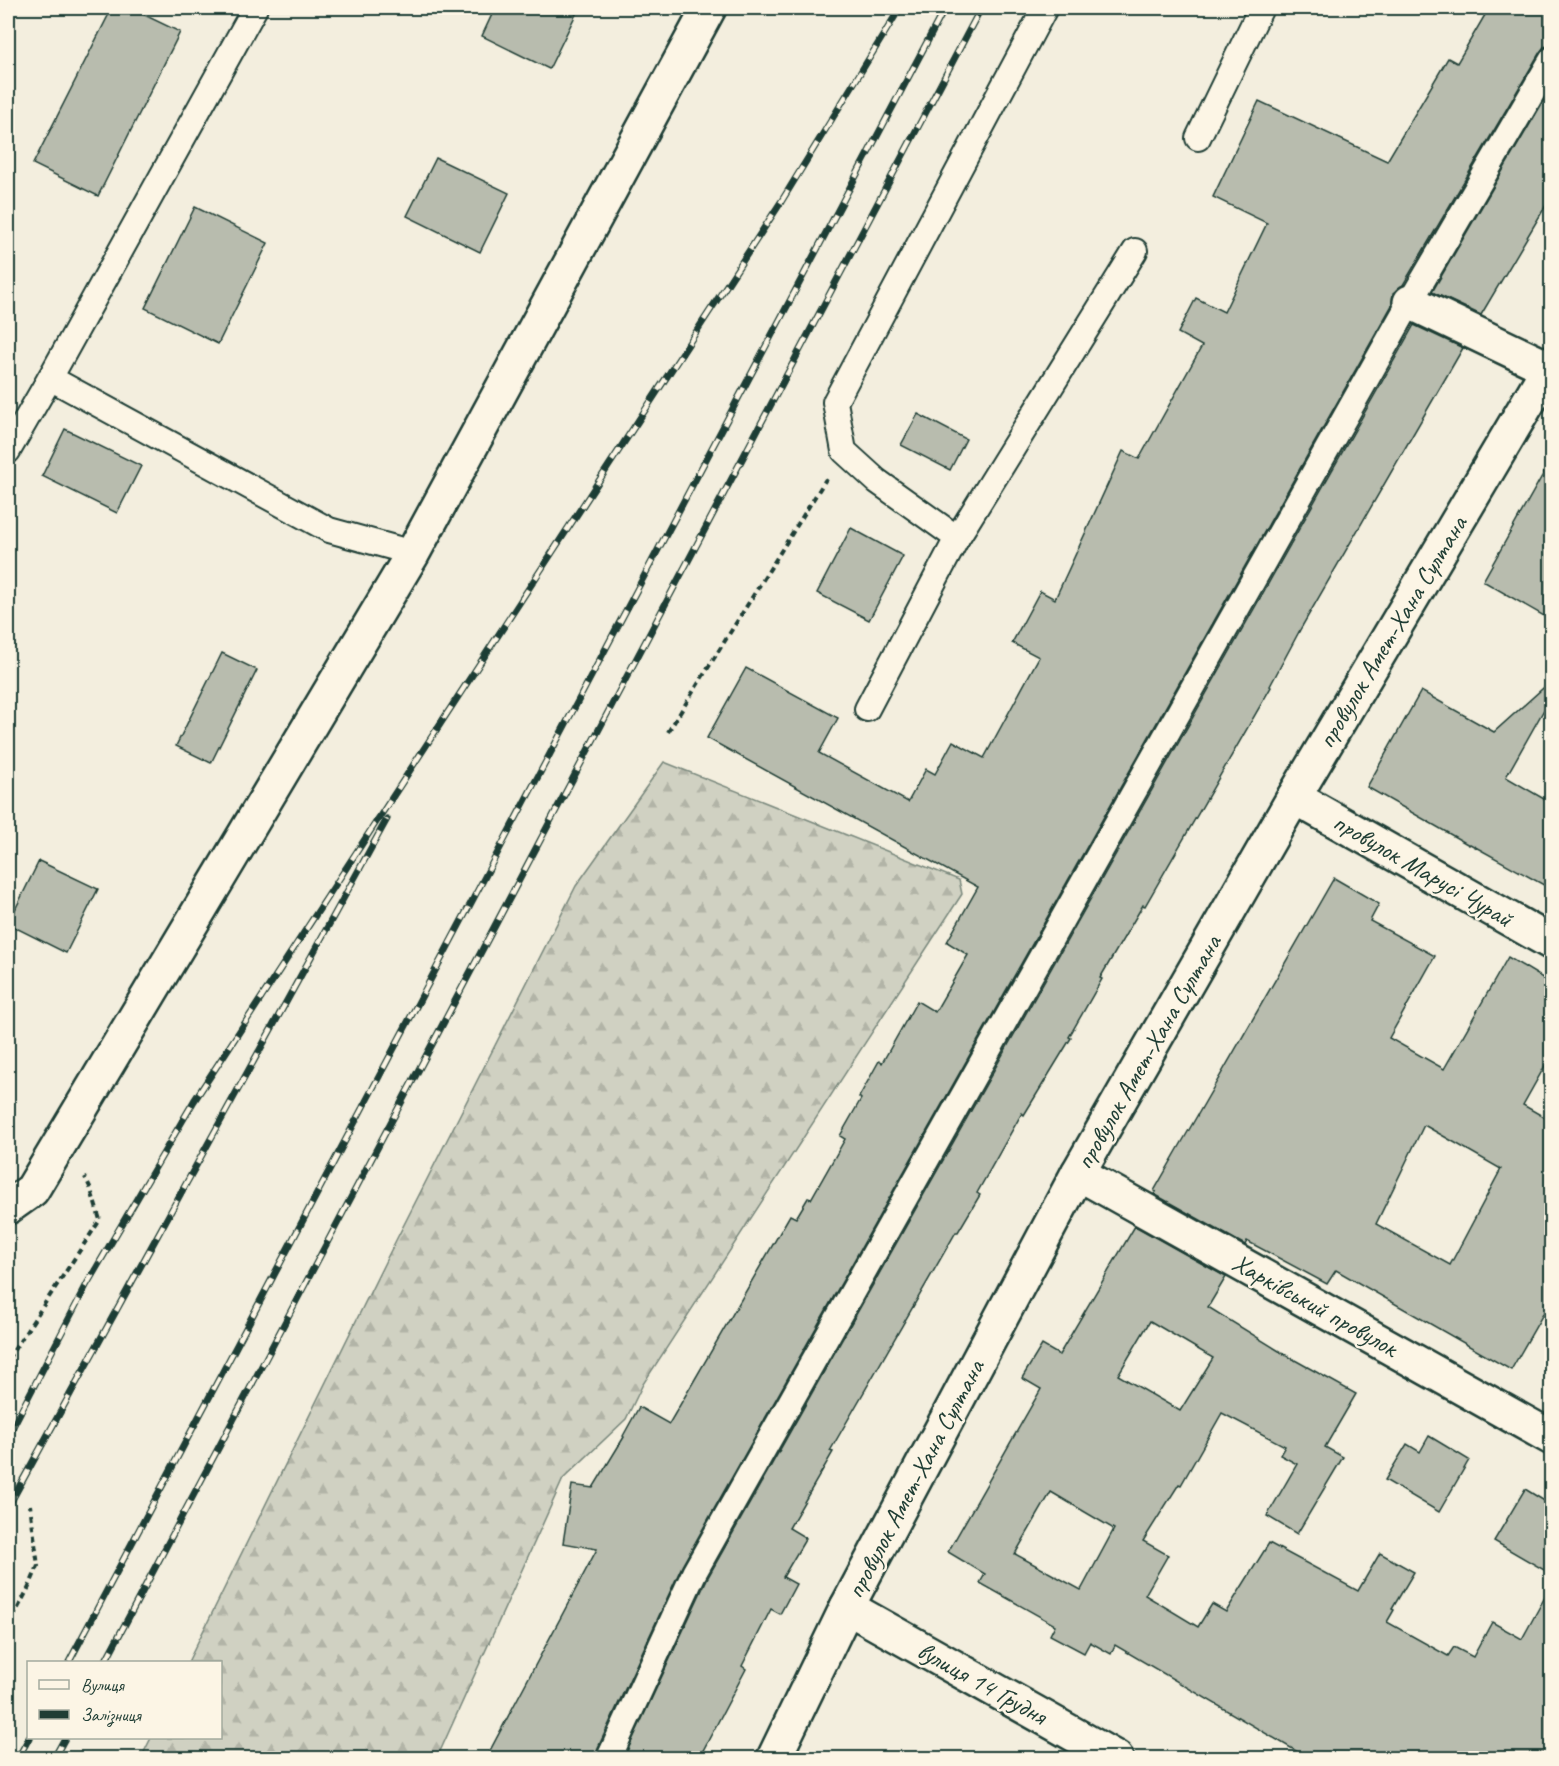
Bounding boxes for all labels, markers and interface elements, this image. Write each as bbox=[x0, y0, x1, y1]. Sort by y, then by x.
street label: провулок Амет-Хана Султана bbox=[1310, 508, 1475, 754]
street label: провулок Марусі Чурай bbox=[1327, 805, 1521, 936]
street label: провулок Амет-Хана Султана bbox=[1067, 928, 1229, 1175]
street label: Харківський провулок bbox=[1227, 1246, 1406, 1365]
street label: провулок Амет-Хана Султана bbox=[838, 1353, 993, 1604]
street label: вулиця 14 Грудня bbox=[912, 1634, 1054, 1733]
legend bbox=[27, 1661, 222, 1739]
text: Вулиця bbox=[81, 1674, 125, 1696]
text: Залізниця bbox=[81, 1704, 142, 1727]

